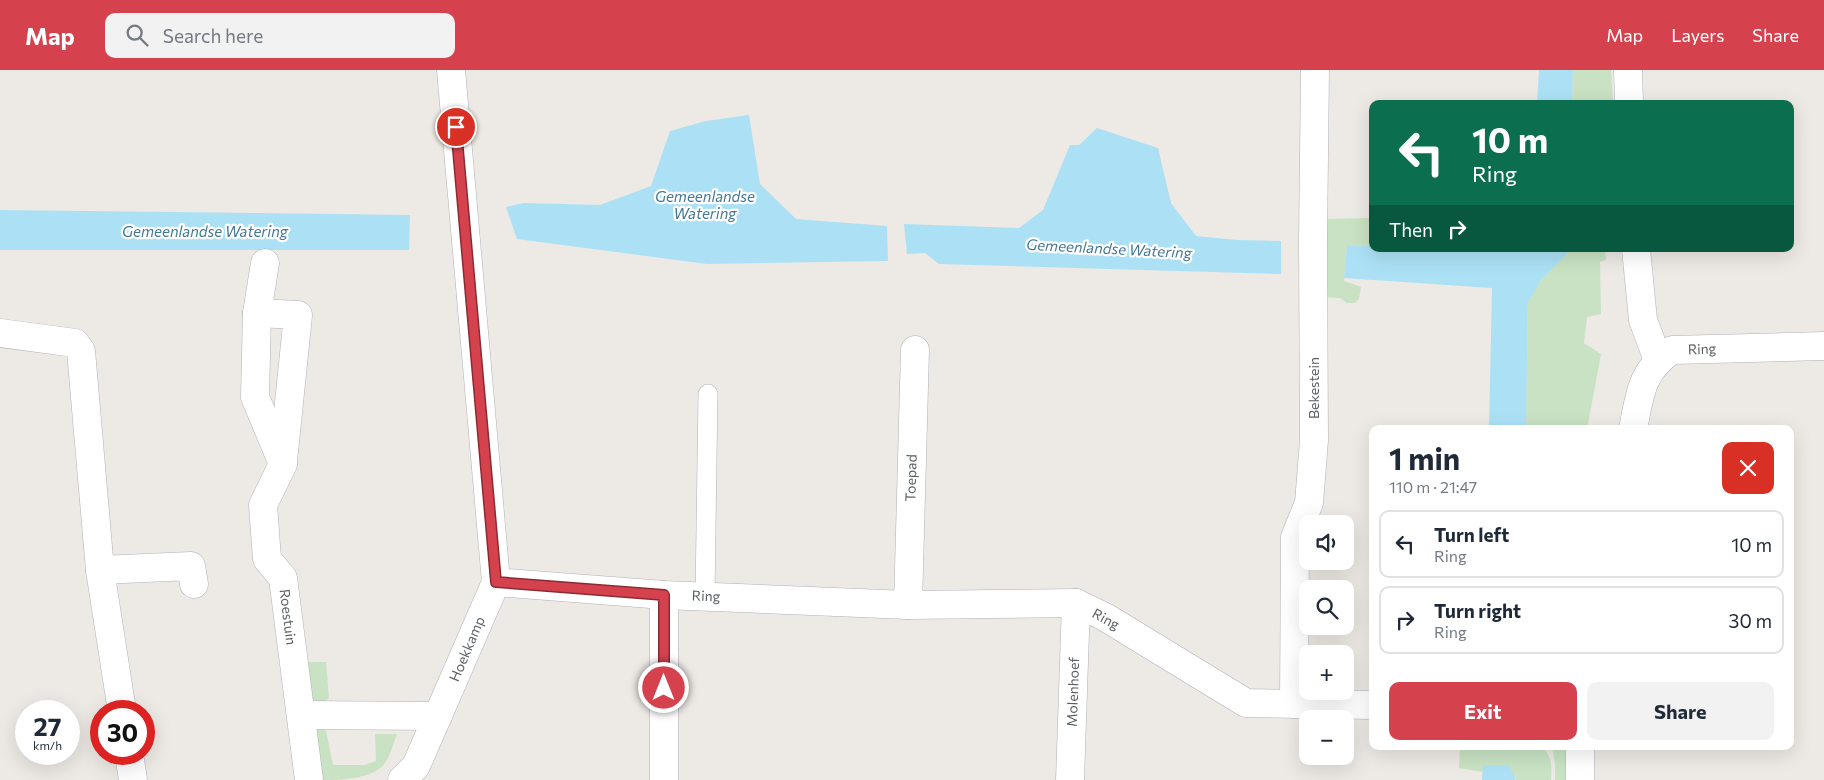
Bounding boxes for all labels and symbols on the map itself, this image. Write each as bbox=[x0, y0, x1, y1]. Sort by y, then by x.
pin bbox=[435, 106, 477, 148]
water label: Gemeenlandse Watering bbox=[655, 187, 755, 222]
water label: Gemeenlandse Watering bbox=[122, 222, 289, 240]
water label: Gemeenlandse Watering bbox=[1026, 235, 1193, 261]
street label: Ring bbox=[1687, 339, 1717, 357]
street label: Bekestein bbox=[1305, 357, 1322, 419]
street label: Toepad bbox=[901, 454, 920, 502]
street label: Ring bbox=[691, 587, 721, 605]
street label: Roestuin bbox=[277, 588, 300, 646]
street label: Ring bbox=[1090, 604, 1123, 633]
street label: Hoekkamp bbox=[445, 614, 488, 684]
street label: Molenhoef bbox=[1063, 656, 1082, 727]
position arrow bbox=[637, 661, 689, 713]
speed limit sign: 30 bbox=[90, 700, 155, 765]

